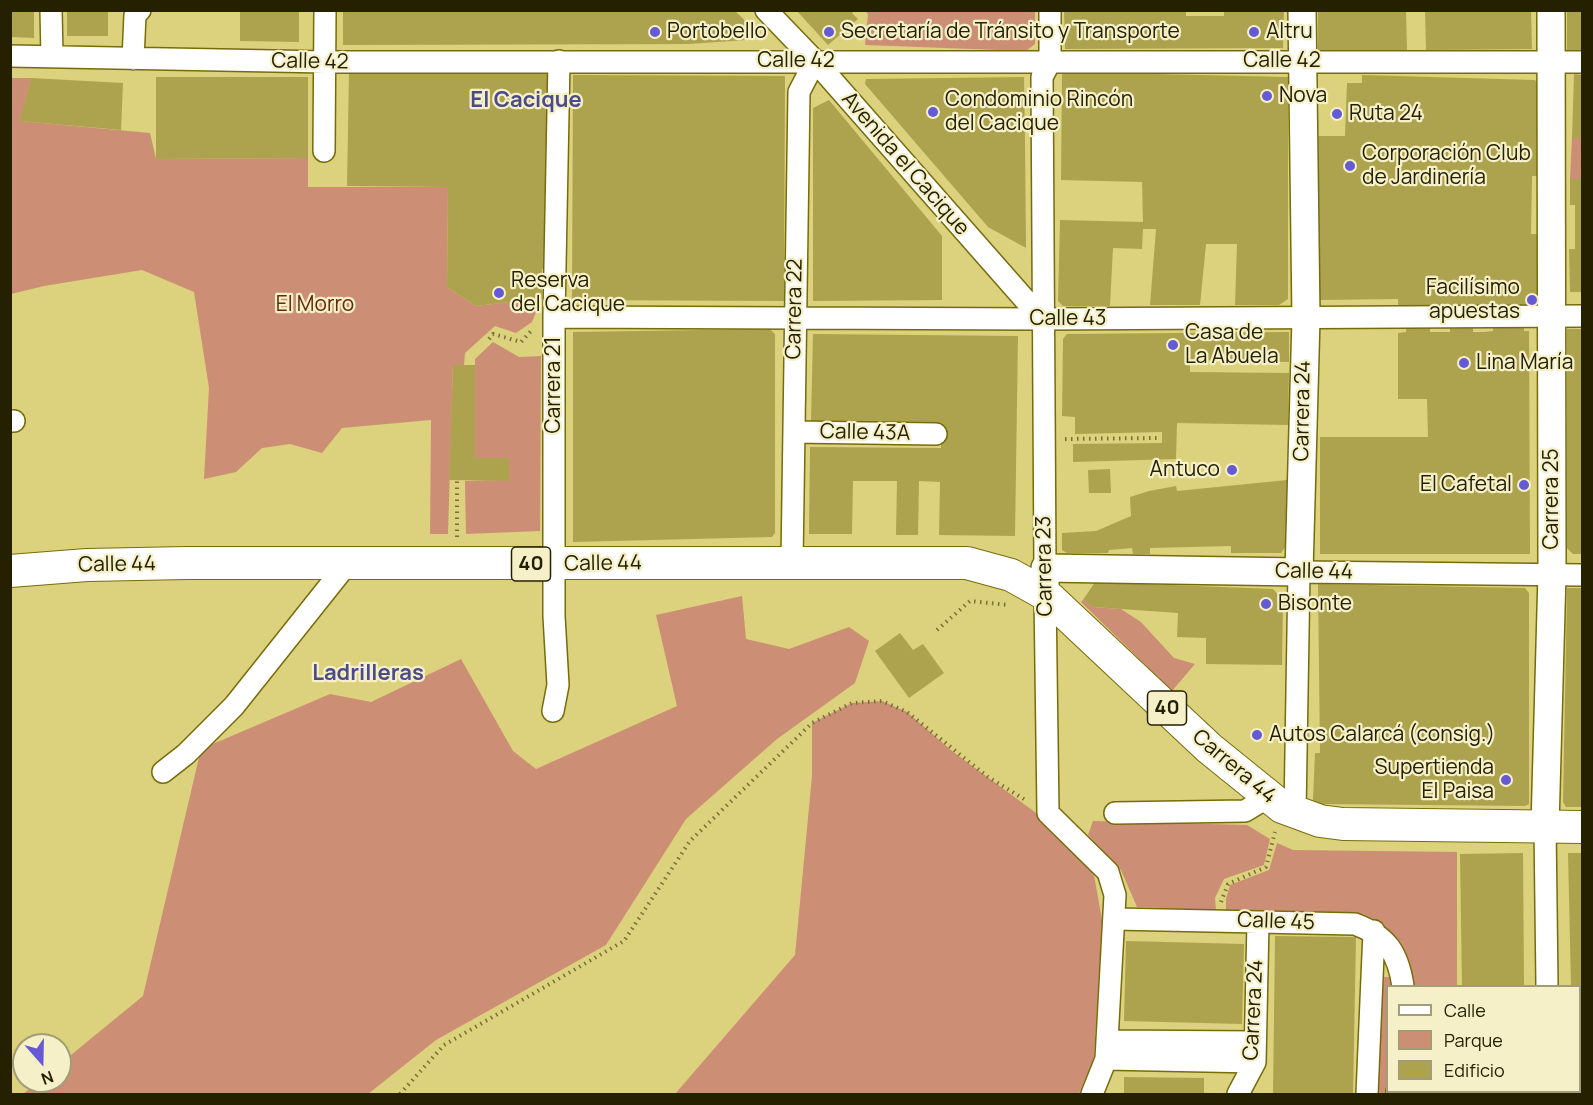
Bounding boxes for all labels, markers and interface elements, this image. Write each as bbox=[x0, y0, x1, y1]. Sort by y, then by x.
place label: Portobello bbox=[667, 19, 767, 45]
place label: Secretaría de Tránsito y Transporte bbox=[841, 19, 1180, 45]
place label: Altru bbox=[1266, 19, 1313, 45]
marker: Portobello bbox=[648, 25, 662, 39]
marker: Secretaría de Tránsito y Transporte bbox=[822, 25, 836, 39]
marker: Altru bbox=[1247, 25, 1261, 39]
street label: Calle 42 bbox=[757, 48, 835, 74]
street label: Calle 42 bbox=[1243, 48, 1321, 74]
street label: Calle 42 bbox=[271, 49, 349, 75]
place label: Nova bbox=[1279, 83, 1327, 109]
street label: Avenida el Cacique bbox=[836, 87, 974, 241]
place label: Condominio Rincón del Cacique bbox=[945, 87, 1133, 137]
district label: El Cacique bbox=[470, 88, 582, 114]
marker: Nova bbox=[1260, 89, 1274, 103]
place label: Ruta 24 bbox=[1349, 101, 1423, 127]
marker: Condominio Rincón del Cacique bbox=[926, 105, 940, 119]
marker: Ruta 24 bbox=[1330, 107, 1344, 121]
place label: Corporación Club de Jardinería bbox=[1362, 141, 1531, 191]
marker: Corporación Club de Jardinería bbox=[1343, 159, 1357, 173]
street label: Carrera 22 bbox=[782, 258, 808, 360]
place label: Reserva del Cacique bbox=[511, 268, 625, 318]
place label: Facilísimo apuestas bbox=[1426, 275, 1520, 325]
marker: Reserva del Cacique bbox=[492, 286, 506, 300]
park label: El Morro bbox=[276, 292, 354, 318]
marker: Facilísimo apuestas bbox=[1525, 293, 1539, 307]
street label: Calle 43 bbox=[1030, 306, 1106, 332]
place label: Casa de La Abuela bbox=[1185, 320, 1279, 370]
street label: Carrera 21 bbox=[541, 336, 567, 434]
marker: Casa de La Abuela bbox=[1166, 338, 1180, 352]
place label: Lina María bbox=[1476, 350, 1573, 376]
marker: Lina María bbox=[1457, 356, 1471, 370]
street label: Carrera 24 bbox=[1290, 360, 1316, 462]
street label: Calle 43A bbox=[820, 420, 910, 446]
street label: Carrera 25 bbox=[1539, 448, 1565, 550]
place label: Antuco bbox=[1150, 457, 1220, 483]
marker: Antuco bbox=[1225, 463, 1239, 477]
place label: El Cafetal bbox=[1420, 472, 1512, 498]
marker: El Cafetal bbox=[1517, 478, 1531, 492]
street label: Carrera 23 bbox=[1032, 516, 1058, 616]
road number: 40 bbox=[512, 547, 550, 581]
street label: Calle 44 bbox=[564, 551, 642, 577]
street label: Calle 44 bbox=[78, 552, 156, 578]
street label: Calle 44 bbox=[1275, 559, 1353, 585]
place label: Bisonte bbox=[1278, 591, 1352, 617]
marker: Bisonte bbox=[1259, 597, 1273, 611]
district label: Ladrilleras bbox=[312, 661, 424, 687]
road number: 40 bbox=[1148, 691, 1186, 725]
place label: Autos Calarcá (consig.) bbox=[1269, 722, 1495, 748]
street label: Carrera 44 bbox=[1187, 725, 1281, 809]
marker: Autos Calarcá (consig.) bbox=[1250, 728, 1264, 742]
place label: Supertienda El Paisa bbox=[1375, 755, 1494, 805]
marker: Supertienda El Paisa bbox=[1499, 773, 1513, 787]
street label: Calle 45 bbox=[1237, 908, 1315, 936]
street label: Carrera 24 bbox=[1239, 959, 1269, 1061]
legend bbox=[1386, 985, 1581, 1093]
text: Calle bbox=[1444, 998, 1486, 1022]
text: Parque bbox=[1444, 1028, 1503, 1052]
north arrow bbox=[12, 1033, 72, 1093]
text: Edificio bbox=[1444, 1058, 1505, 1082]
text: N bbox=[38, 1066, 57, 1090]

